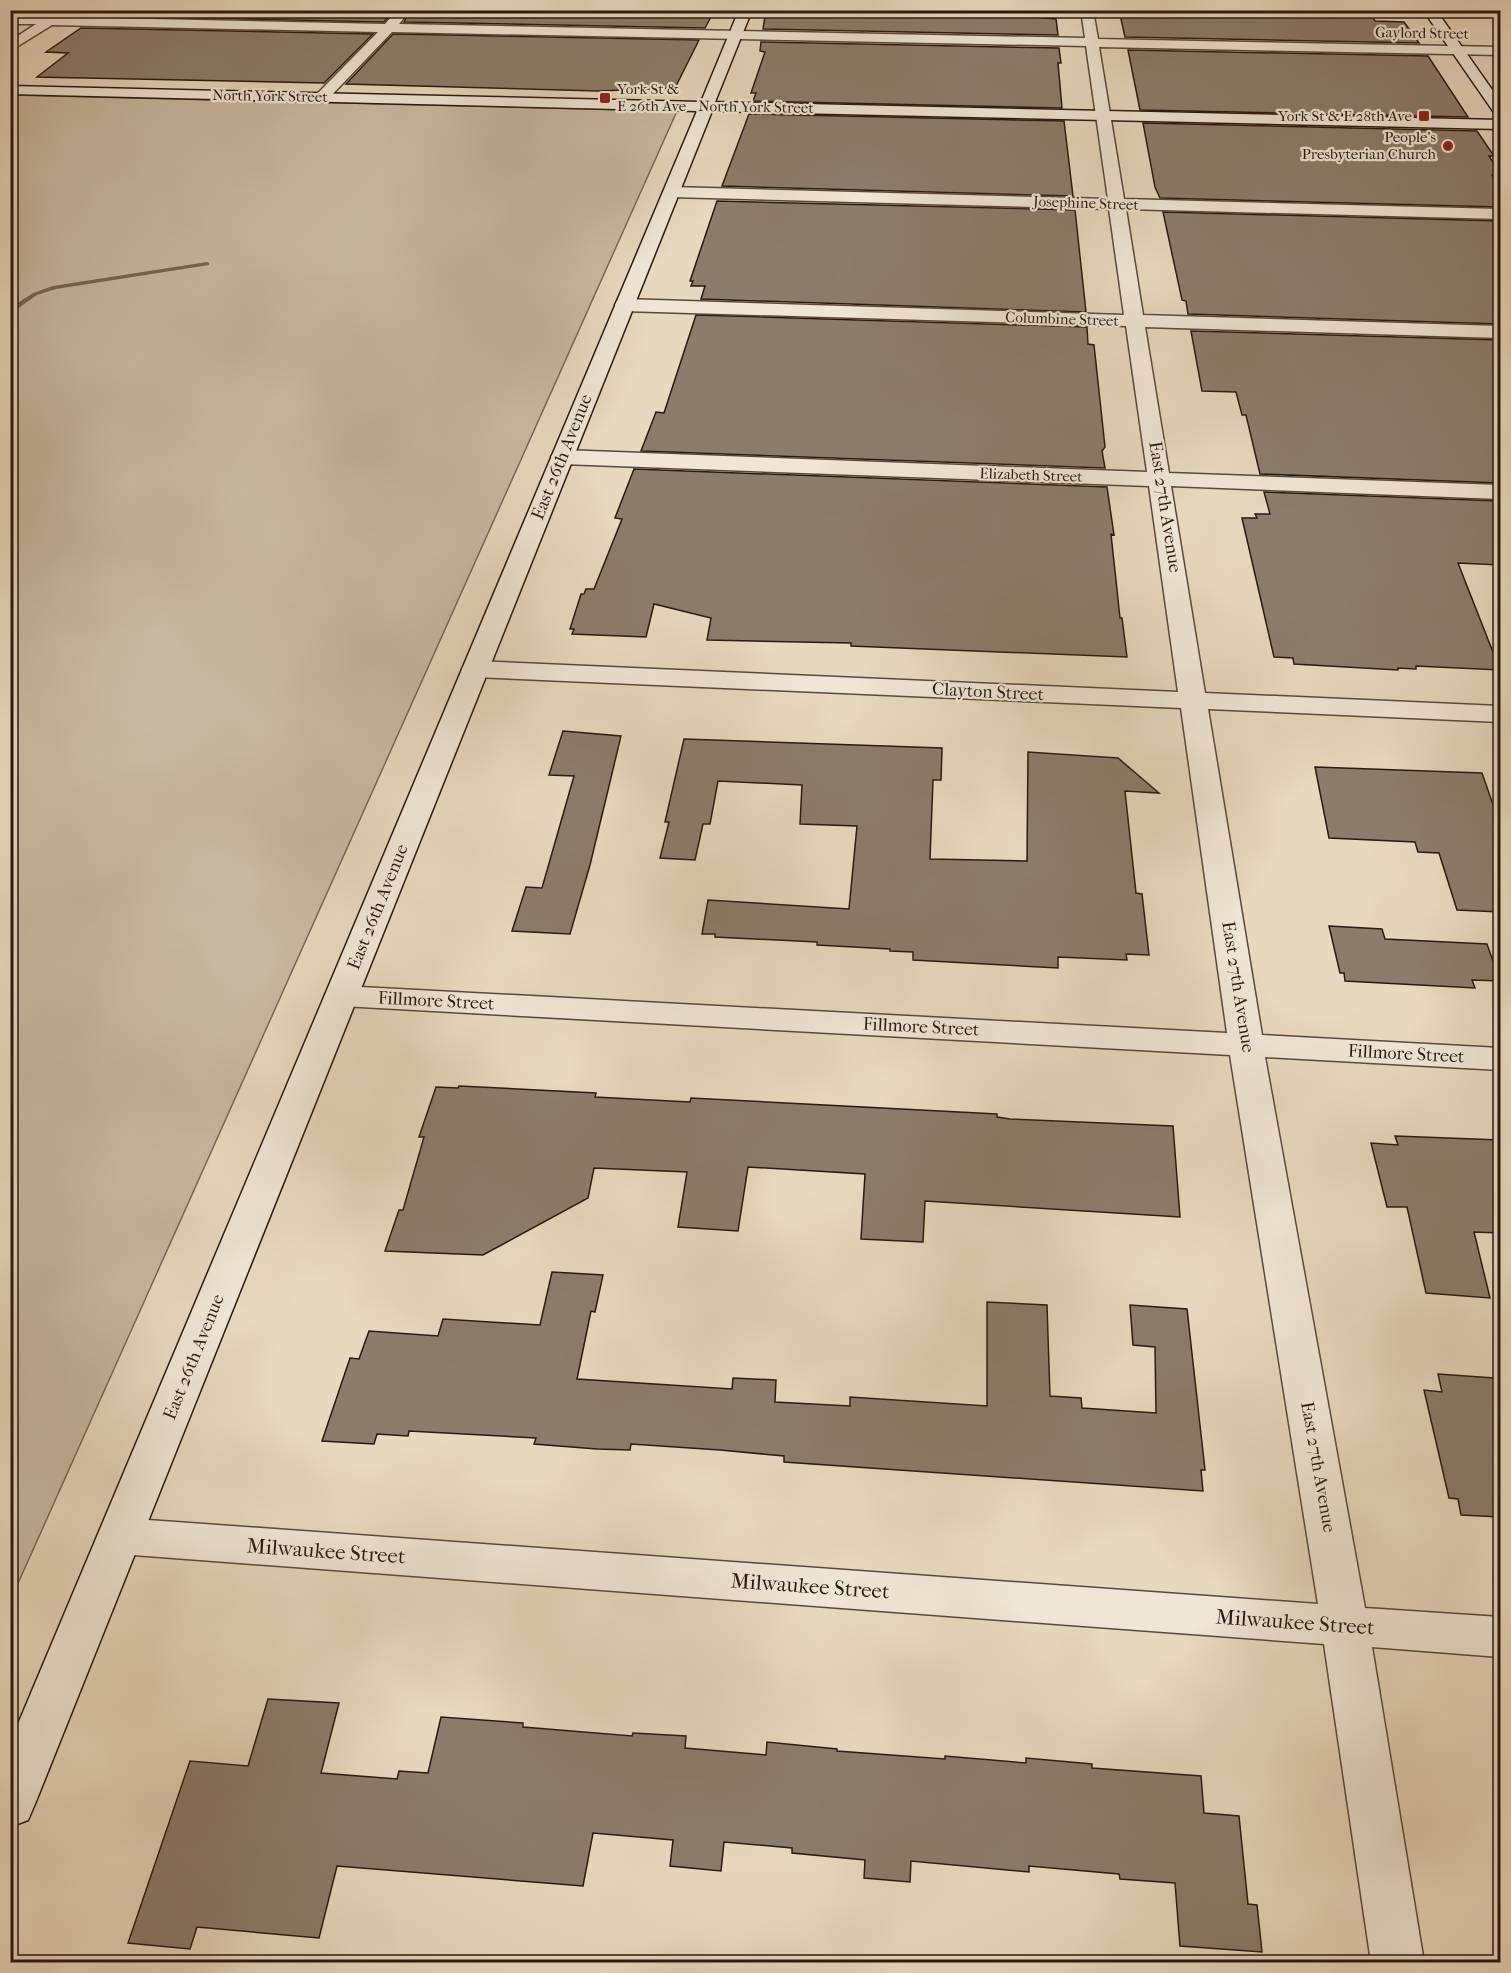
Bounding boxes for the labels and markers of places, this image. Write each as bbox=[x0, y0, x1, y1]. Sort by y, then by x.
place label: York St & E 26th Ave bbox=[616, 80, 687, 115]
marker: York St & E 26th Ave bbox=[598, 91, 612, 105]
place label: York St & E 28th Ave bbox=[1277, 107, 1413, 125]
marker: York St & E 28th Ave bbox=[1417, 109, 1431, 123]
place label: People's Presbyterian Church bbox=[1302, 128, 1437, 163]
marker: People's Presbyterian Church bbox=[1441, 139, 1455, 153]

